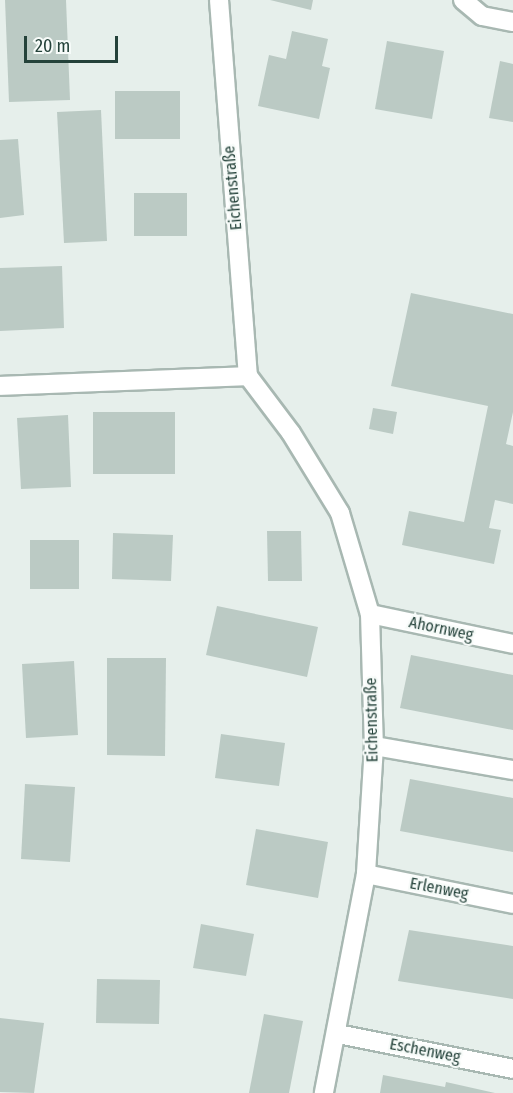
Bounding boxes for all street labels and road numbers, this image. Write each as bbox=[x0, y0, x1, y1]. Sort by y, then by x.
street label: Eichenstraße bbox=[220, 145, 246, 231]
street label: Ahornweg bbox=[407, 613, 475, 645]
street label: Eichenstraße bbox=[362, 678, 382, 762]
street label: Erlenweg bbox=[408, 874, 470, 904]
street label: Eschenweg bbox=[388, 1035, 462, 1067]

